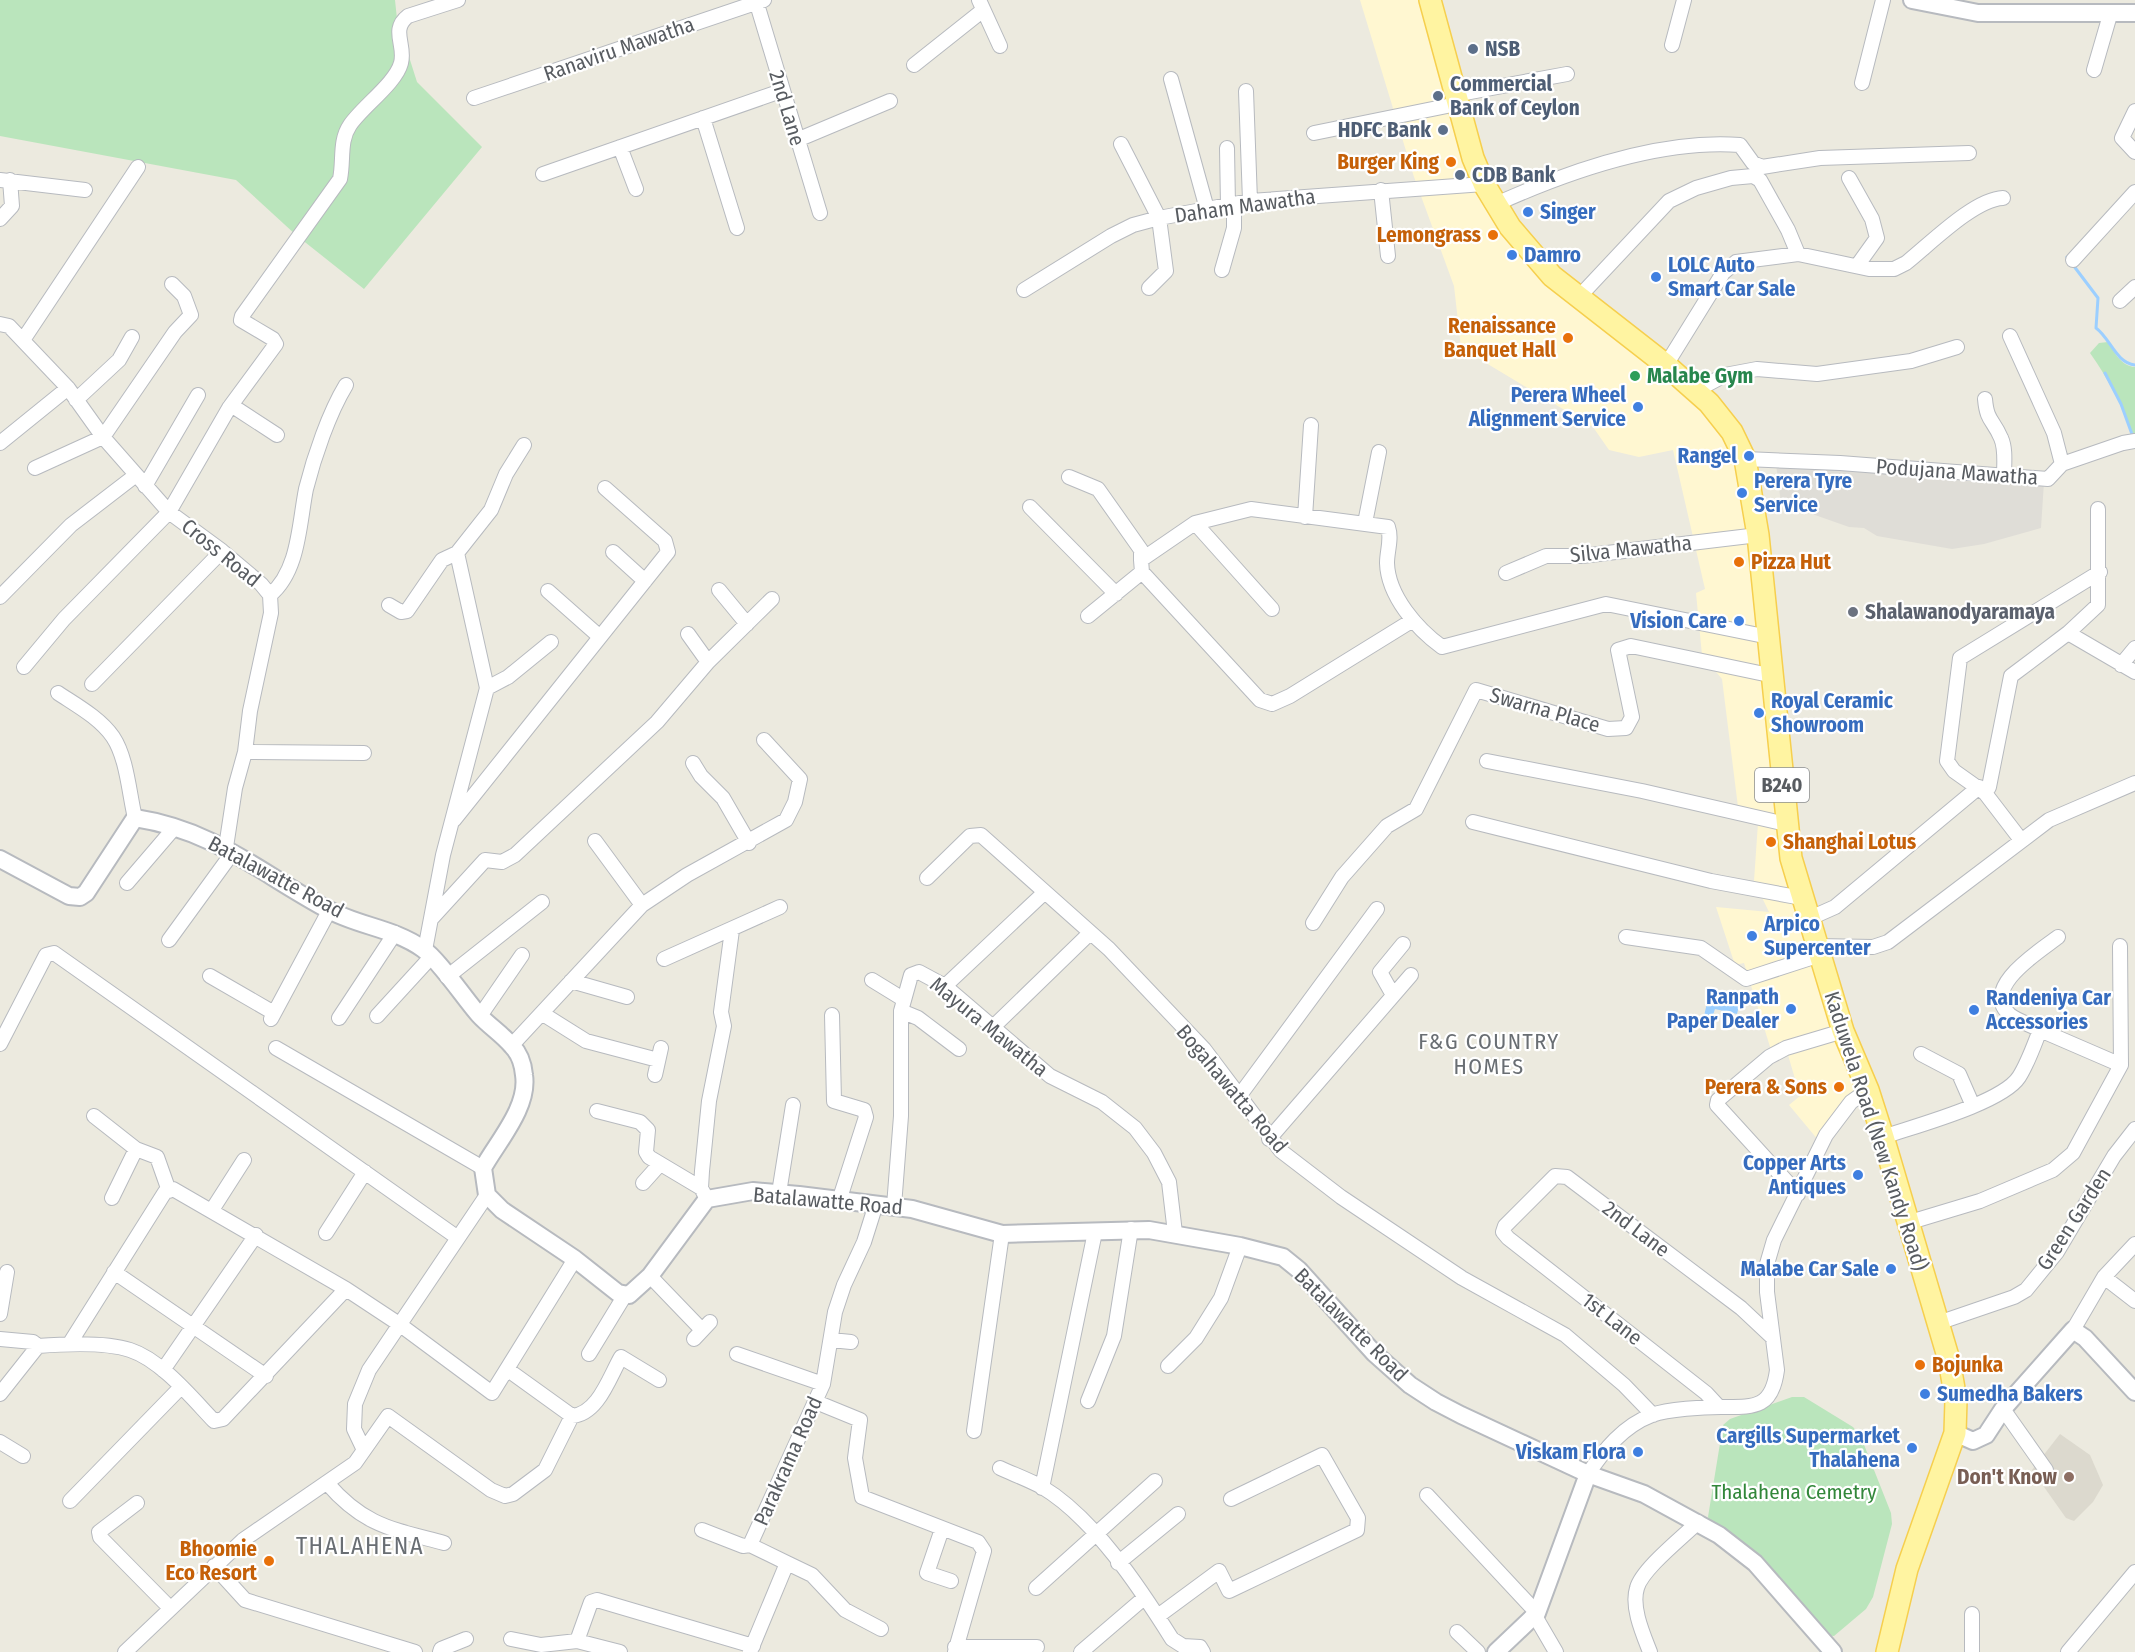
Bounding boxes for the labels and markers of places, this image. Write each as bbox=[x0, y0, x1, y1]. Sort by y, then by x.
place label: NSB bbox=[1485, 36, 1520, 62]
marker: NSB bbox=[1466, 42, 1480, 56]
place label: Commercial Bank of Ceylon bbox=[1450, 71, 1580, 121]
marker: Commercial Bank of Ceylon bbox=[1431, 89, 1445, 103]
place label: HDFC Bank bbox=[1338, 117, 1431, 143]
marker: HDFC Bank bbox=[1436, 123, 1450, 137]
place label: Burger King bbox=[1337, 149, 1440, 175]
marker: Burger King bbox=[1444, 155, 1458, 169]
place label: CDB Bank bbox=[1472, 162, 1556, 188]
marker: CDB Bank bbox=[1453, 168, 1467, 182]
place label: Singer bbox=[1540, 199, 1596, 225]
marker: Singer bbox=[1521, 205, 1535, 219]
place label: Lemongrass bbox=[1377, 222, 1481, 248]
marker: Lemongrass bbox=[1486, 228, 1500, 242]
place label: Damro bbox=[1524, 242, 1581, 268]
marker: Damro bbox=[1505, 248, 1519, 262]
place label: LOLC Auto Smart Car Sale bbox=[1668, 252, 1796, 302]
marker: LOLC Auto Smart Car Sale bbox=[1649, 270, 1663, 284]
place label: Renaissance Banquet Hall bbox=[1444, 313, 1556, 363]
marker: Renaissance Banquet Hall bbox=[1561, 331, 1575, 345]
place label: Malabe Gym bbox=[1647, 363, 1753, 389]
marker: Malabe Gym bbox=[1628, 369, 1642, 383]
place label: Perera Wheel Alignment Service bbox=[1468, 382, 1626, 432]
marker: Perera Wheel Alignment Service bbox=[1631, 400, 1645, 414]
place label: Rangel bbox=[1678, 443, 1737, 469]
marker: Rangel bbox=[1742, 449, 1756, 463]
place label: Perera Tyre Service bbox=[1754, 468, 1853, 518]
marker: Perera Tyre Service bbox=[1735, 486, 1749, 500]
place label: Pizza Hut bbox=[1751, 549, 1832, 575]
marker: Pizza Hut bbox=[1732, 555, 1746, 569]
place label: Shalawanodyaramaya bbox=[1865, 599, 2055, 625]
marker: Shalawanodyaramaya bbox=[1846, 605, 1860, 619]
place label: Vision Care bbox=[1629, 608, 1727, 634]
marker: Vision Care bbox=[1732, 614, 1746, 628]
place label: Royal Ceramic Showroom bbox=[1771, 688, 1894, 738]
marker: Royal Ceramic Showroom bbox=[1752, 706, 1766, 720]
place label: Shanghai Lotus bbox=[1783, 829, 1916, 855]
marker: Shanghai Lotus bbox=[1764, 835, 1778, 849]
place label: Arpico Supercenter bbox=[1763, 911, 1871, 961]
marker: Arpico Supercenter bbox=[1745, 929, 1759, 943]
place label: Ranpath Paper Dealer bbox=[1667, 984, 1779, 1034]
place label: Randeniya Car Accessories bbox=[1985, 985, 2111, 1035]
marker: Ranpath Paper Dealer bbox=[1784, 1002, 1798, 1016]
marker: Randeniya Car Accessories bbox=[1967, 1003, 1981, 1017]
place label: Perera & Sons bbox=[1705, 1074, 1827, 1100]
marker: Perera & Sons bbox=[1832, 1080, 1846, 1094]
place label: Copper Arts Antiques bbox=[1743, 1150, 1846, 1200]
marker: Copper Arts Antiques bbox=[1851, 1168, 1865, 1182]
place label: Malabe Car Sale bbox=[1740, 1256, 1879, 1282]
marker: Malabe Car Sale bbox=[1884, 1262, 1898, 1276]
place label: Bojunka bbox=[1932, 1352, 2003, 1378]
marker: Bojunka bbox=[1913, 1358, 1927, 1372]
place label: Sumedha Bakers bbox=[1937, 1381, 2083, 1407]
marker: Sumedha Bakers bbox=[1918, 1387, 1932, 1401]
place label: Cargills Supermarket Thalahena bbox=[1716, 1423, 1901, 1473]
place label: Viskam Flora bbox=[1515, 1439, 1626, 1465]
marker: Cargills Supermarket Thalahena bbox=[1905, 1441, 1919, 1455]
marker: Viskam Flora bbox=[1631, 1445, 1645, 1459]
place label: Don't Know bbox=[1957, 1464, 2058, 1490]
marker: Don't Know bbox=[2062, 1470, 2076, 1484]
place label: Bhoomie Eco Resort bbox=[166, 1536, 258, 1586]
marker: Bhoomie Eco Resort bbox=[262, 1554, 276, 1568]

